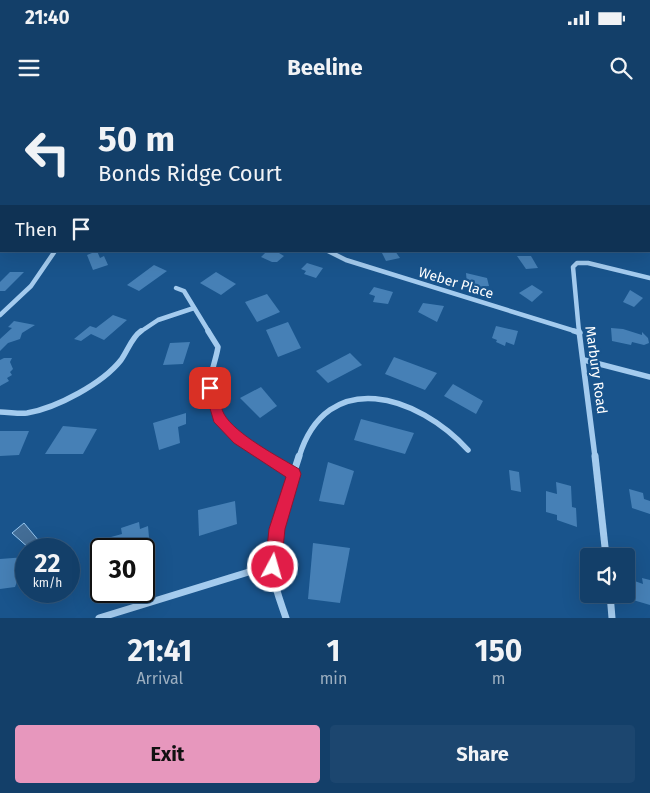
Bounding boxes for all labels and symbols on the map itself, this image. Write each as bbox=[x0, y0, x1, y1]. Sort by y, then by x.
street label: Weber Place bbox=[416, 263, 496, 303]
street label: Marbury Road bbox=[581, 325, 611, 415]
pin bbox=[189, 367, 231, 409]
speed limit sign: 30 bbox=[90, 538, 155, 603]
position arrow bbox=[246, 540, 298, 592]

